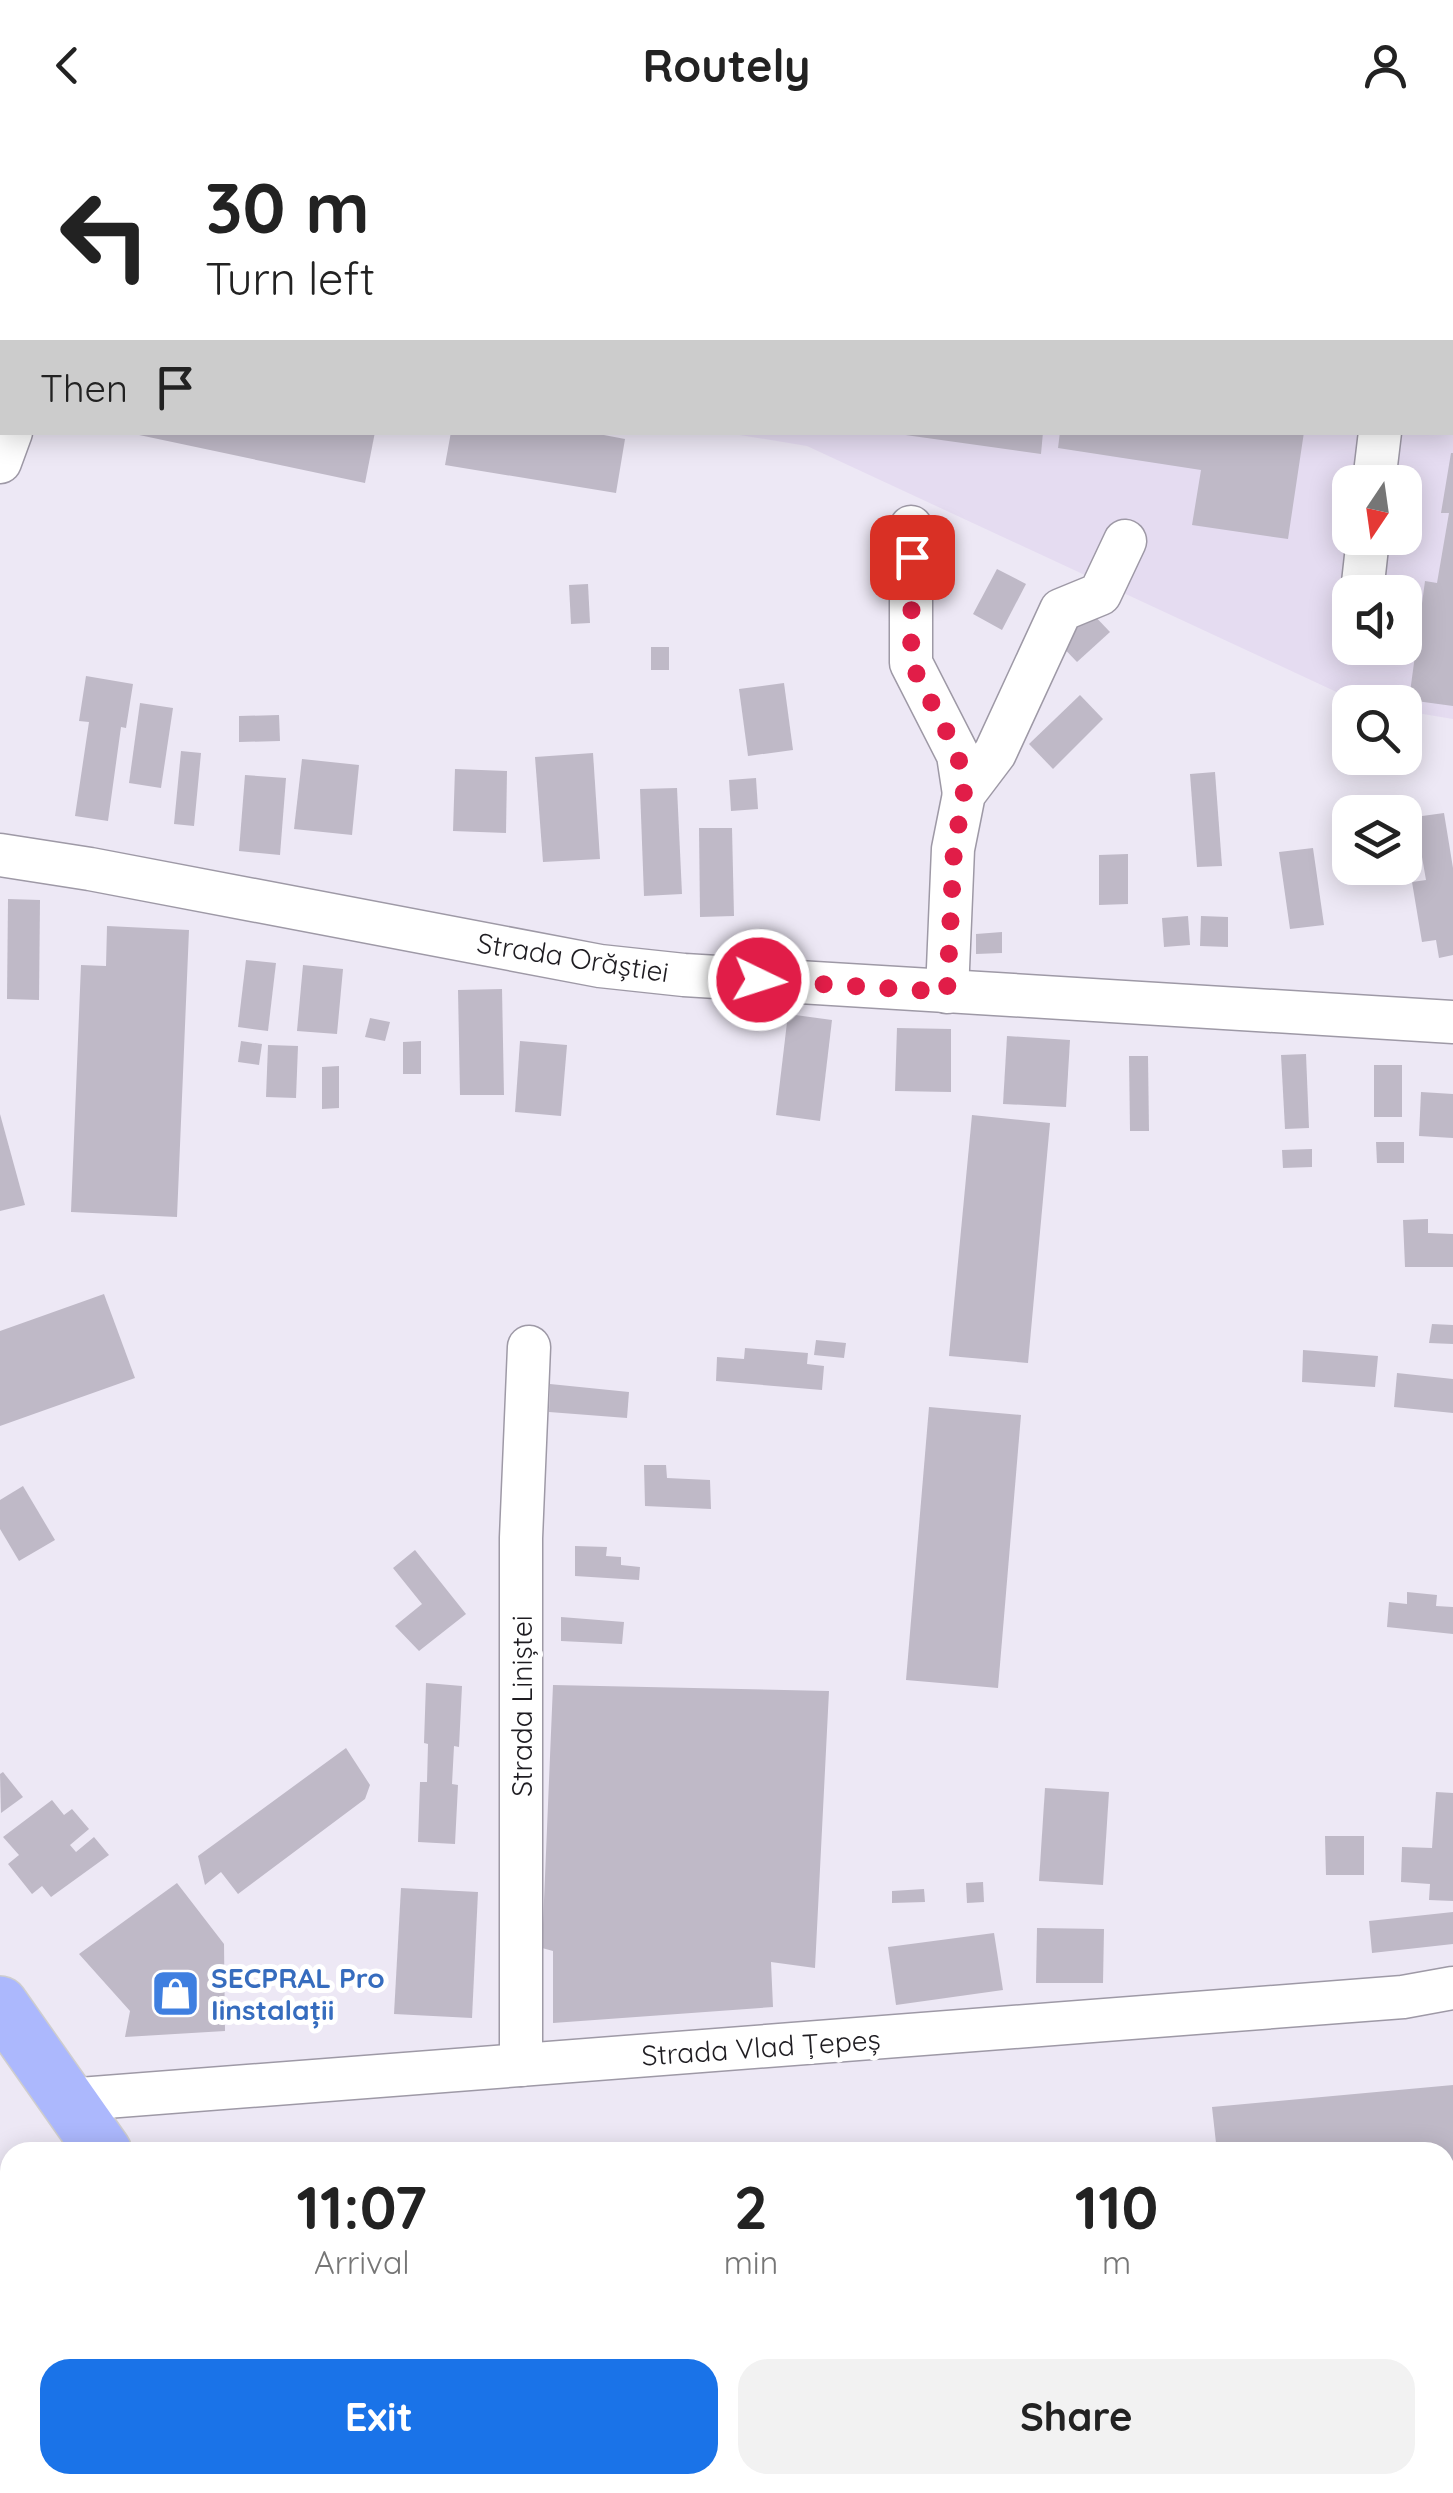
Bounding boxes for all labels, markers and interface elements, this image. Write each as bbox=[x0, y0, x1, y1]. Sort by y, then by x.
text: Routely bbox=[643, 37, 810, 93]
icon: back bbox=[40, 38, 95, 93]
icon: person bbox=[1358, 38, 1413, 93]
text: 30 m bbox=[205, 163, 370, 251]
icon: left bbox=[40, 170, 170, 300]
text: Turn left bbox=[205, 250, 375, 306]
icon: arrive bbox=[148, 360, 203, 415]
text: Then bbox=[40, 364, 128, 412]
north arrow bbox=[1332, 465, 1422, 555]
map controls bbox=[1332, 465, 1422, 885]
pin bbox=[870, 515, 955, 600]
icon: arrive bbox=[885, 530, 940, 585]
button: sound bbox=[1332, 575, 1422, 665]
button: search bbox=[1332, 685, 1422, 775]
button: layers bbox=[1332, 795, 1422, 885]
street label: Strada Orăștiei bbox=[475, 925, 671, 989]
position arrow bbox=[707, 928, 811, 1032]
street label: Strada Liniștei bbox=[504, 1615, 539, 1797]
place label: SECPRAL Pro Iinstalații bbox=[211, 1960, 385, 2029]
shop icon: SECPRAL Pro Iinstalații bbox=[150, 1967, 202, 2019]
street label: Strada Vlad Țepeș bbox=[640, 2021, 882, 2073]
text: 11:07 bbox=[297, 2169, 427, 2244]
text: 2 bbox=[734, 2169, 768, 2244]
text: 110 bbox=[1075, 2169, 1158, 2244]
text: Arrival bbox=[314, 2242, 410, 2282]
text: min bbox=[724, 2242, 778, 2282]
text: m bbox=[1102, 2242, 1131, 2282]
button: Exit bbox=[40, 2359, 718, 2474]
button: Share bbox=[738, 2359, 1415, 2474]

